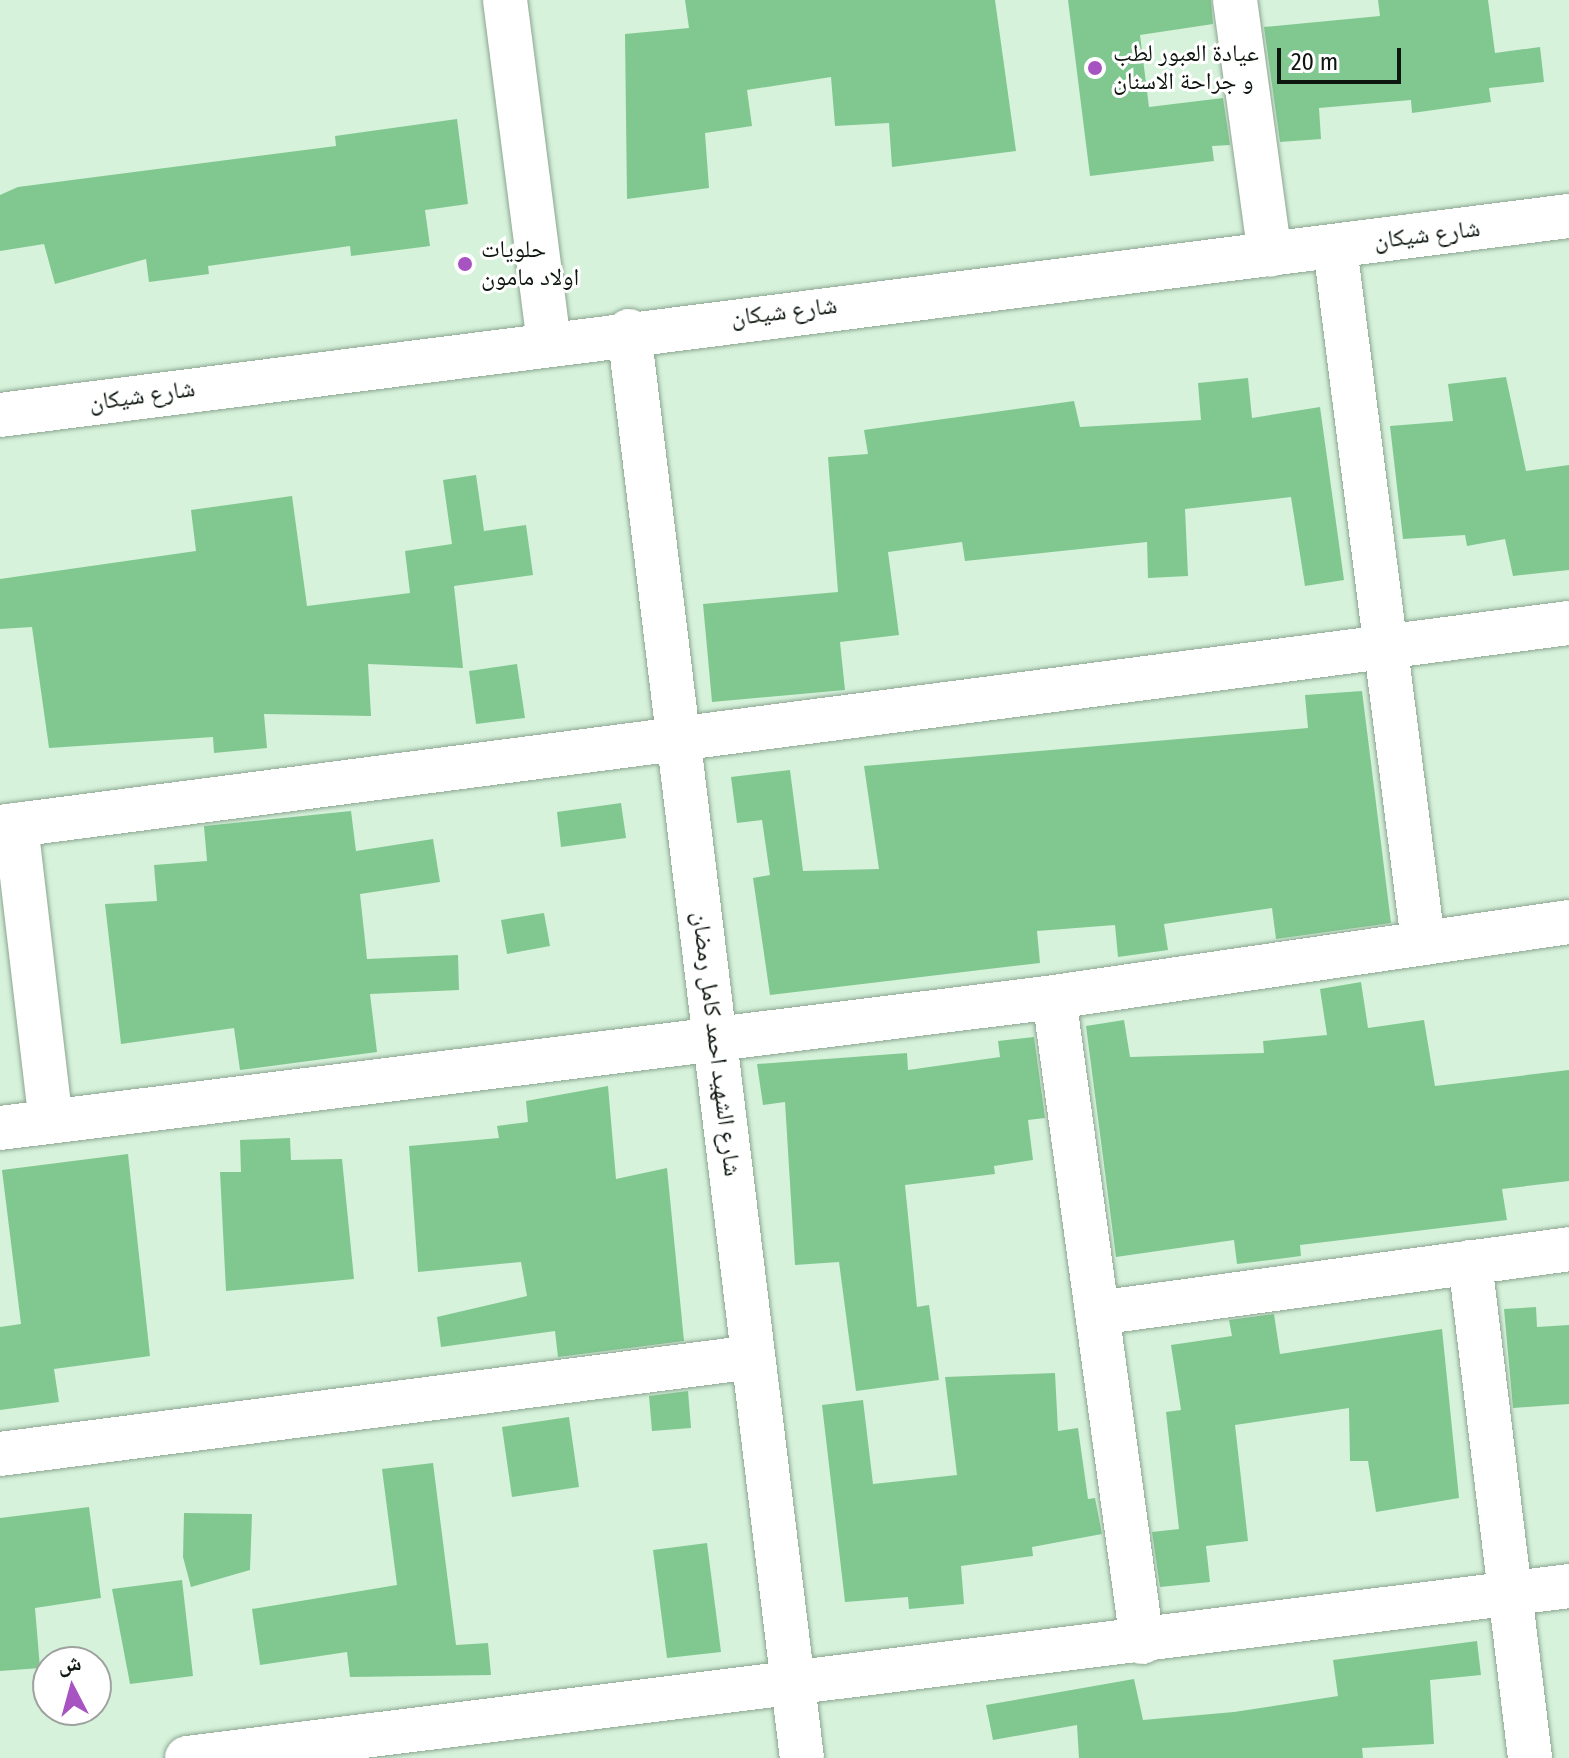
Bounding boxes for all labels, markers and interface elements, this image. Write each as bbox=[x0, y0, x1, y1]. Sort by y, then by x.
scale bar bbox=[1281, 32, 1405, 82]
place label: عيادة العبور لطب و جراحة الاسنان bbox=[1113, 40, 1259, 96]
text: 20 m bbox=[1291, 48, 1338, 76]
marker: عيادة العبور لطب و جراحة الاسنان bbox=[1084, 57, 1106, 79]
street label: شارع شيكان bbox=[1372, 214, 1482, 256]
place label: حلويات اولاد مامون bbox=[481, 236, 579, 292]
marker: حلويات اولاد مامون bbox=[456, 255, 474, 273]
street label: شارع شيكان bbox=[729, 291, 839, 333]
street label: شارع شيكان bbox=[87, 374, 197, 418]
street label: شارع الشهيد احمد كامل رمضان bbox=[685, 910, 747, 1178]
north arrow bbox=[32, 1646, 112, 1726]
text: ش bbox=[57, 1649, 83, 1678]

